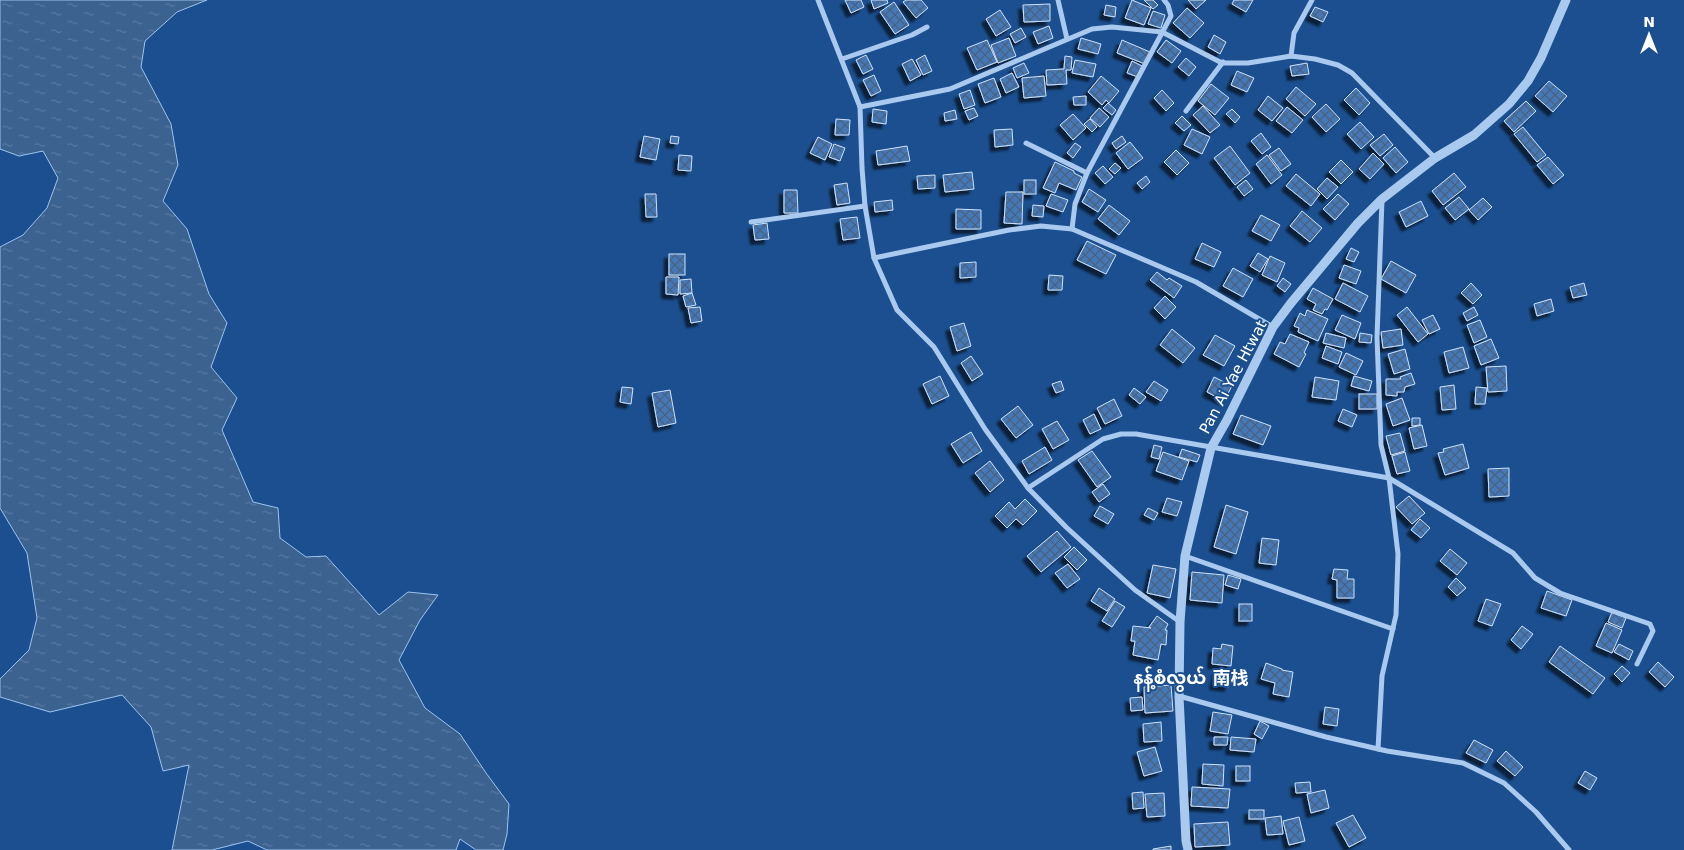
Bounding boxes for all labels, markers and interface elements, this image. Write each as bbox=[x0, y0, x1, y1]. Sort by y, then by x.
north arrow bbox=[1624, 10, 1674, 60]
text: N bbox=[1643, 14, 1655, 30]
street label: Pan Ai Yae Htwat bbox=[1196, 317, 1271, 437]
district label: နန့်စံလွယ် 南栈 bbox=[1134, 666, 1249, 692]

